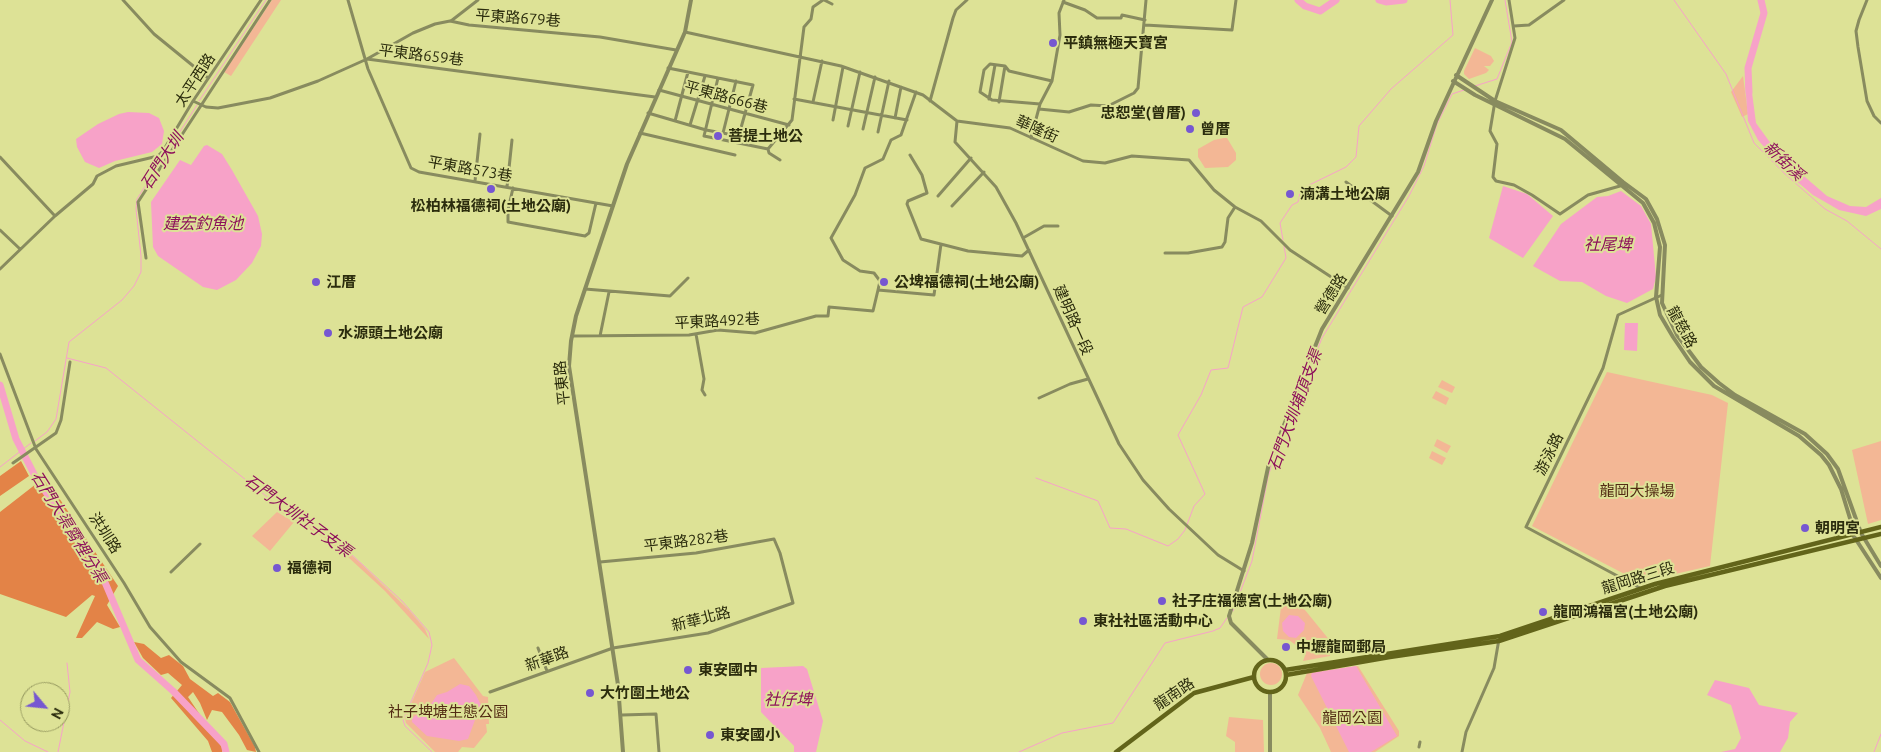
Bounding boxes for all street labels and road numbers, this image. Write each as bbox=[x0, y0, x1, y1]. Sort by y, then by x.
street label: 平東路679巷 bbox=[475, 6, 561, 30]
street label: 平東路659巷 bbox=[378, 41, 464, 69]
street label: 太平西路 bbox=[171, 50, 219, 110]
street label: 平東路666巷 bbox=[682, 77, 770, 117]
street label: 華隆街 bbox=[1013, 112, 1061, 146]
street label: 平東路573巷 bbox=[426, 153, 514, 185]
street label: 營德路 bbox=[1311, 270, 1351, 318]
street label: 建明路一段 bbox=[1050, 282, 1096, 358]
street label: 龍慈路 bbox=[1663, 303, 1701, 351]
street label: 平東路492巷 bbox=[674, 310, 760, 332]
street label: 平東路 bbox=[551, 360, 573, 406]
street label: 游泳路 bbox=[1531, 430, 1567, 478]
street label: 洪圳路 bbox=[85, 509, 125, 557]
street label: 平東路282巷 bbox=[643, 527, 729, 555]
street label: 龍岡路三段 bbox=[1600, 558, 1676, 598]
street label: 新華北路 bbox=[670, 603, 732, 635]
street label: 新華路 bbox=[523, 643, 571, 675]
street label: 龍南路 bbox=[1150, 674, 1198, 714]

